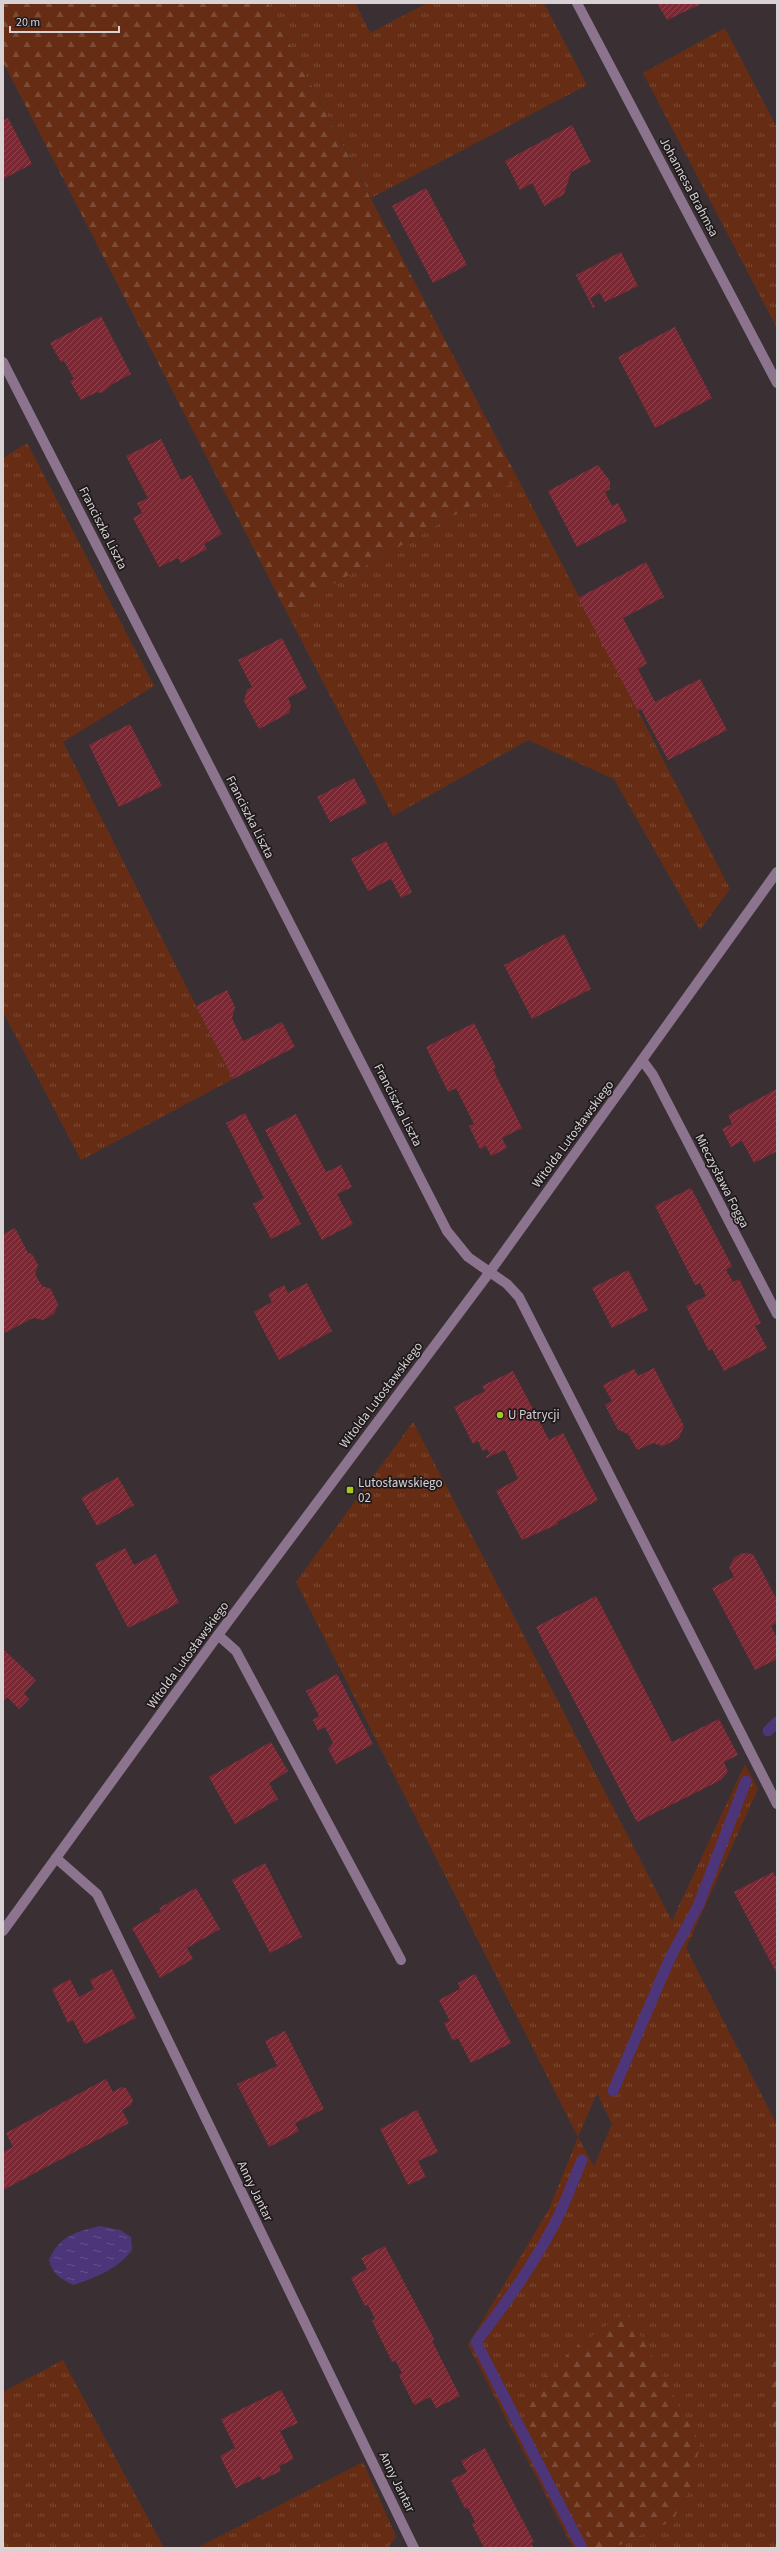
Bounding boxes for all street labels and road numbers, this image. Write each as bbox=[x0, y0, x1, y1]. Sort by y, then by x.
street label: Johannesa Brahmsa bbox=[655, 134, 723, 240]
street label: Franciszka Liszta bbox=[74, 483, 132, 573]
street label: Franciszka Liszta bbox=[221, 772, 279, 862]
street label: Franciszka Liszta bbox=[369, 1060, 427, 1150]
street label: Witolda Lutosławskiego bbox=[528, 1077, 618, 1191]
street label: Mieczysława Fogga bbox=[690, 1131, 754, 1231]
street label: Witolda Lutosławskiego bbox=[335, 1338, 427, 1452]
street label: Witolda Lutosławskiego bbox=[143, 1598, 233, 1712]
street label: Anny Jantar bbox=[233, 2158, 278, 2225]
street label: Anny Jantar bbox=[375, 2449, 420, 2516]

